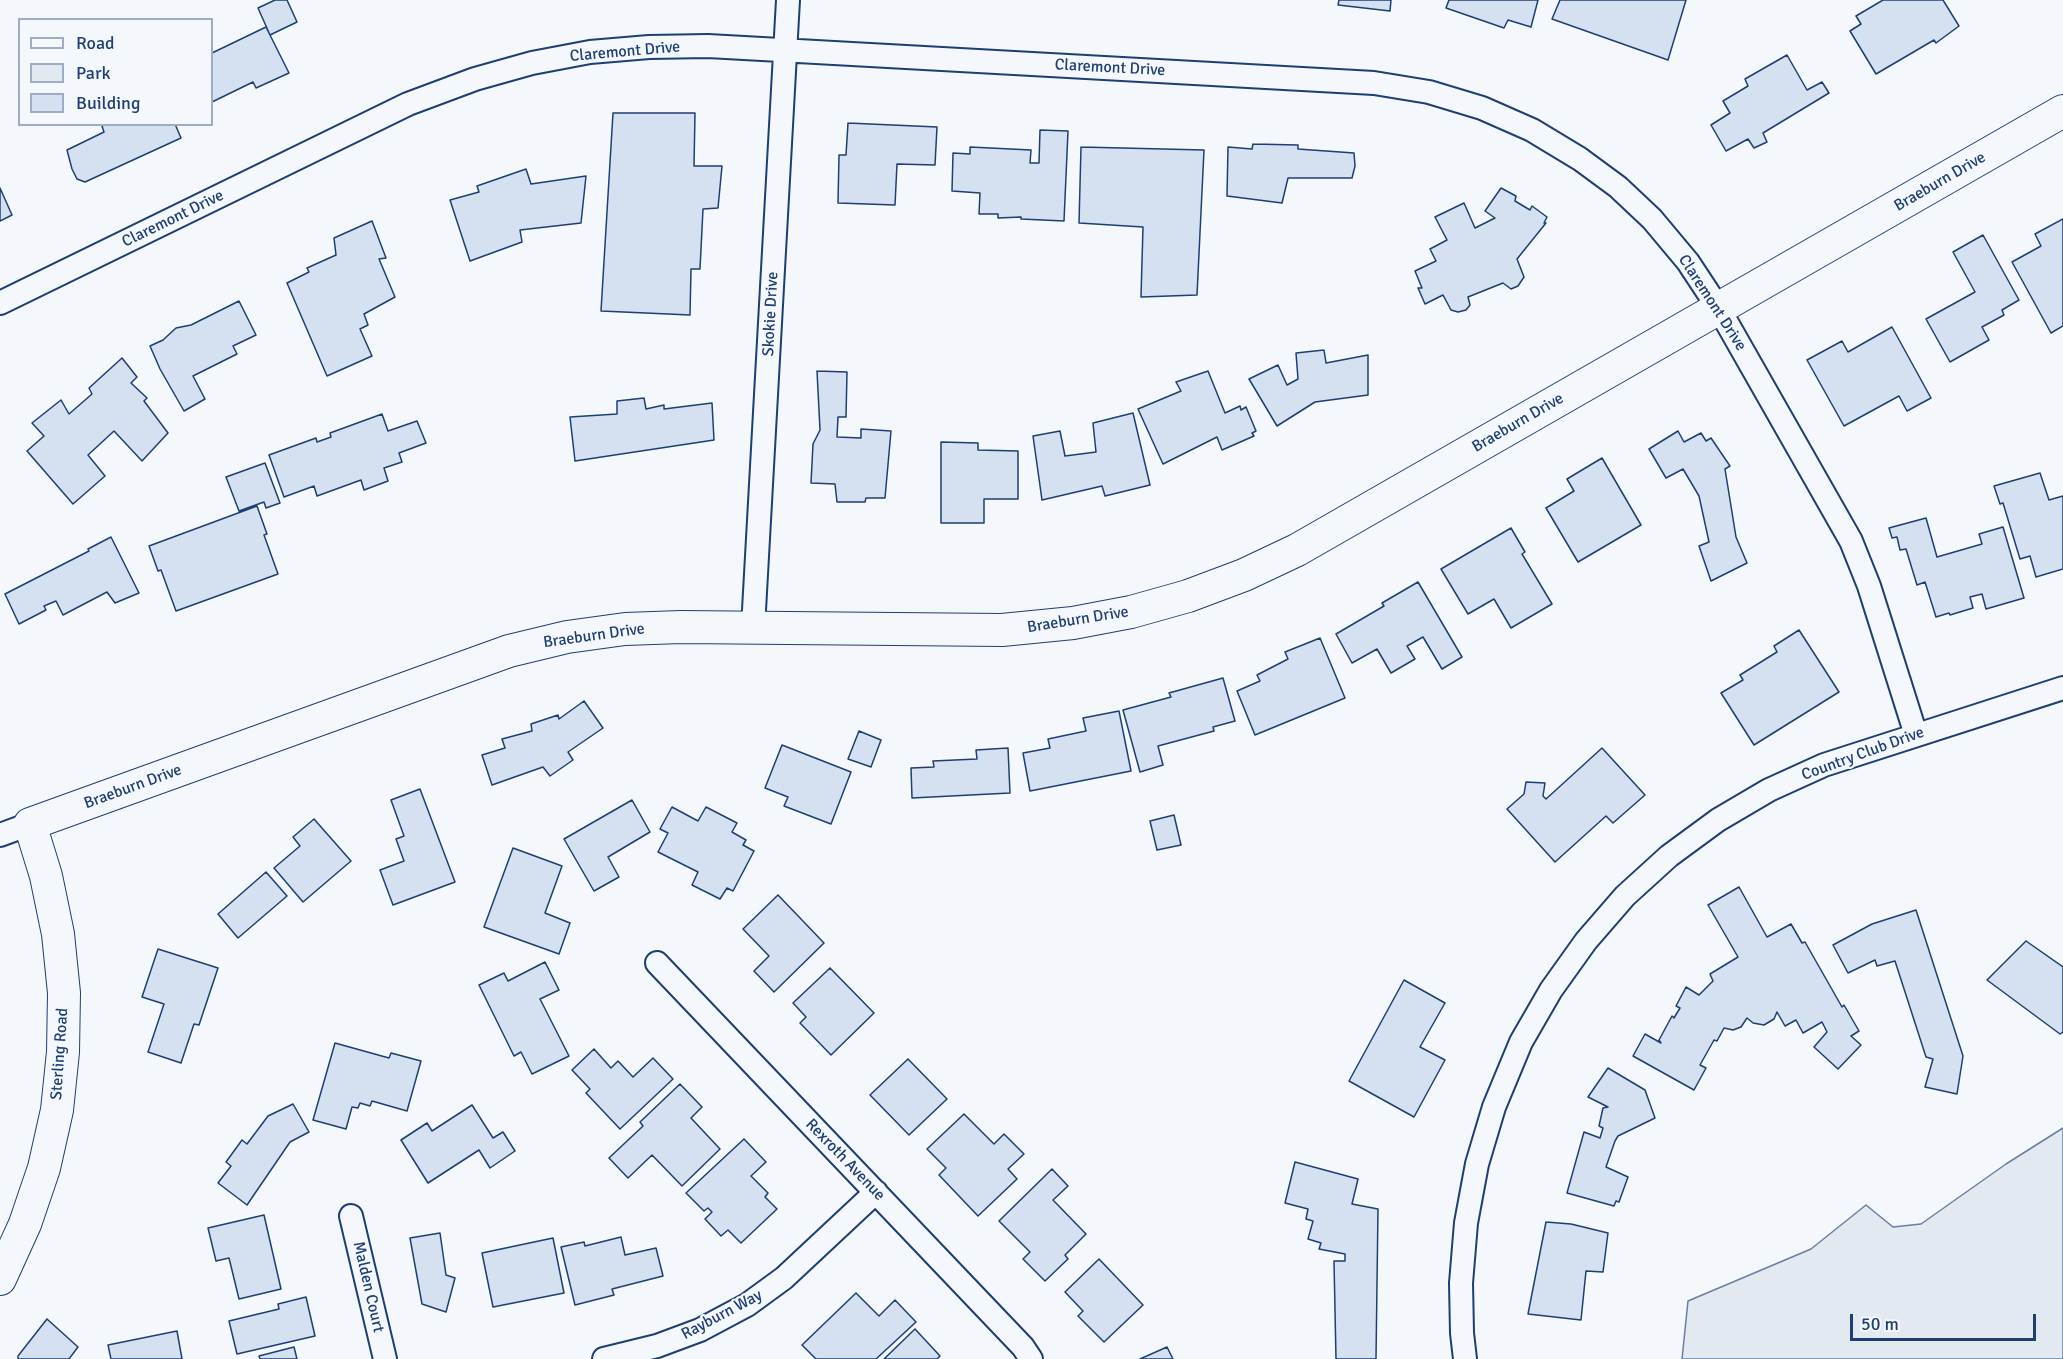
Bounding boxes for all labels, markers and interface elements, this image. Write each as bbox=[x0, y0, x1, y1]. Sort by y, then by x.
legend bbox=[18, 18, 213, 126]
text: Road bbox=[76, 32, 115, 54]
street label: Claremont Drive bbox=[569, 38, 681, 66]
street label: Claremont Drive bbox=[1054, 56, 1166, 80]
text: Park bbox=[76, 62, 111, 84]
text: Building bbox=[76, 92, 140, 114]
street label: Braeburn Drive bbox=[1891, 148, 1989, 216]
street label: Claremont Drive bbox=[119, 186, 227, 252]
street label: Claremont Drive bbox=[1674, 251, 1750, 355]
street label: Skokie Drive bbox=[759, 271, 783, 357]
street label: Braeburn Drive bbox=[1469, 389, 1567, 457]
street label: Braeburn Drive bbox=[1026, 603, 1130, 637]
street label: Braeburn Drive bbox=[542, 619, 646, 653]
street label: Country Club Drive bbox=[1799, 723, 1927, 785]
street label: Braeburn Drive bbox=[82, 760, 184, 814]
street label: Sterling Road bbox=[47, 1007, 73, 1101]
street label: Rexroth Avenue bbox=[801, 1115, 889, 1205]
street label: Malden Court bbox=[348, 1240, 388, 1334]
street label: Rayburn Way bbox=[678, 1286, 766, 1344]
scale bar bbox=[1853, 1302, 2039, 1340]
text: 50 m bbox=[1861, 1313, 1899, 1335]

